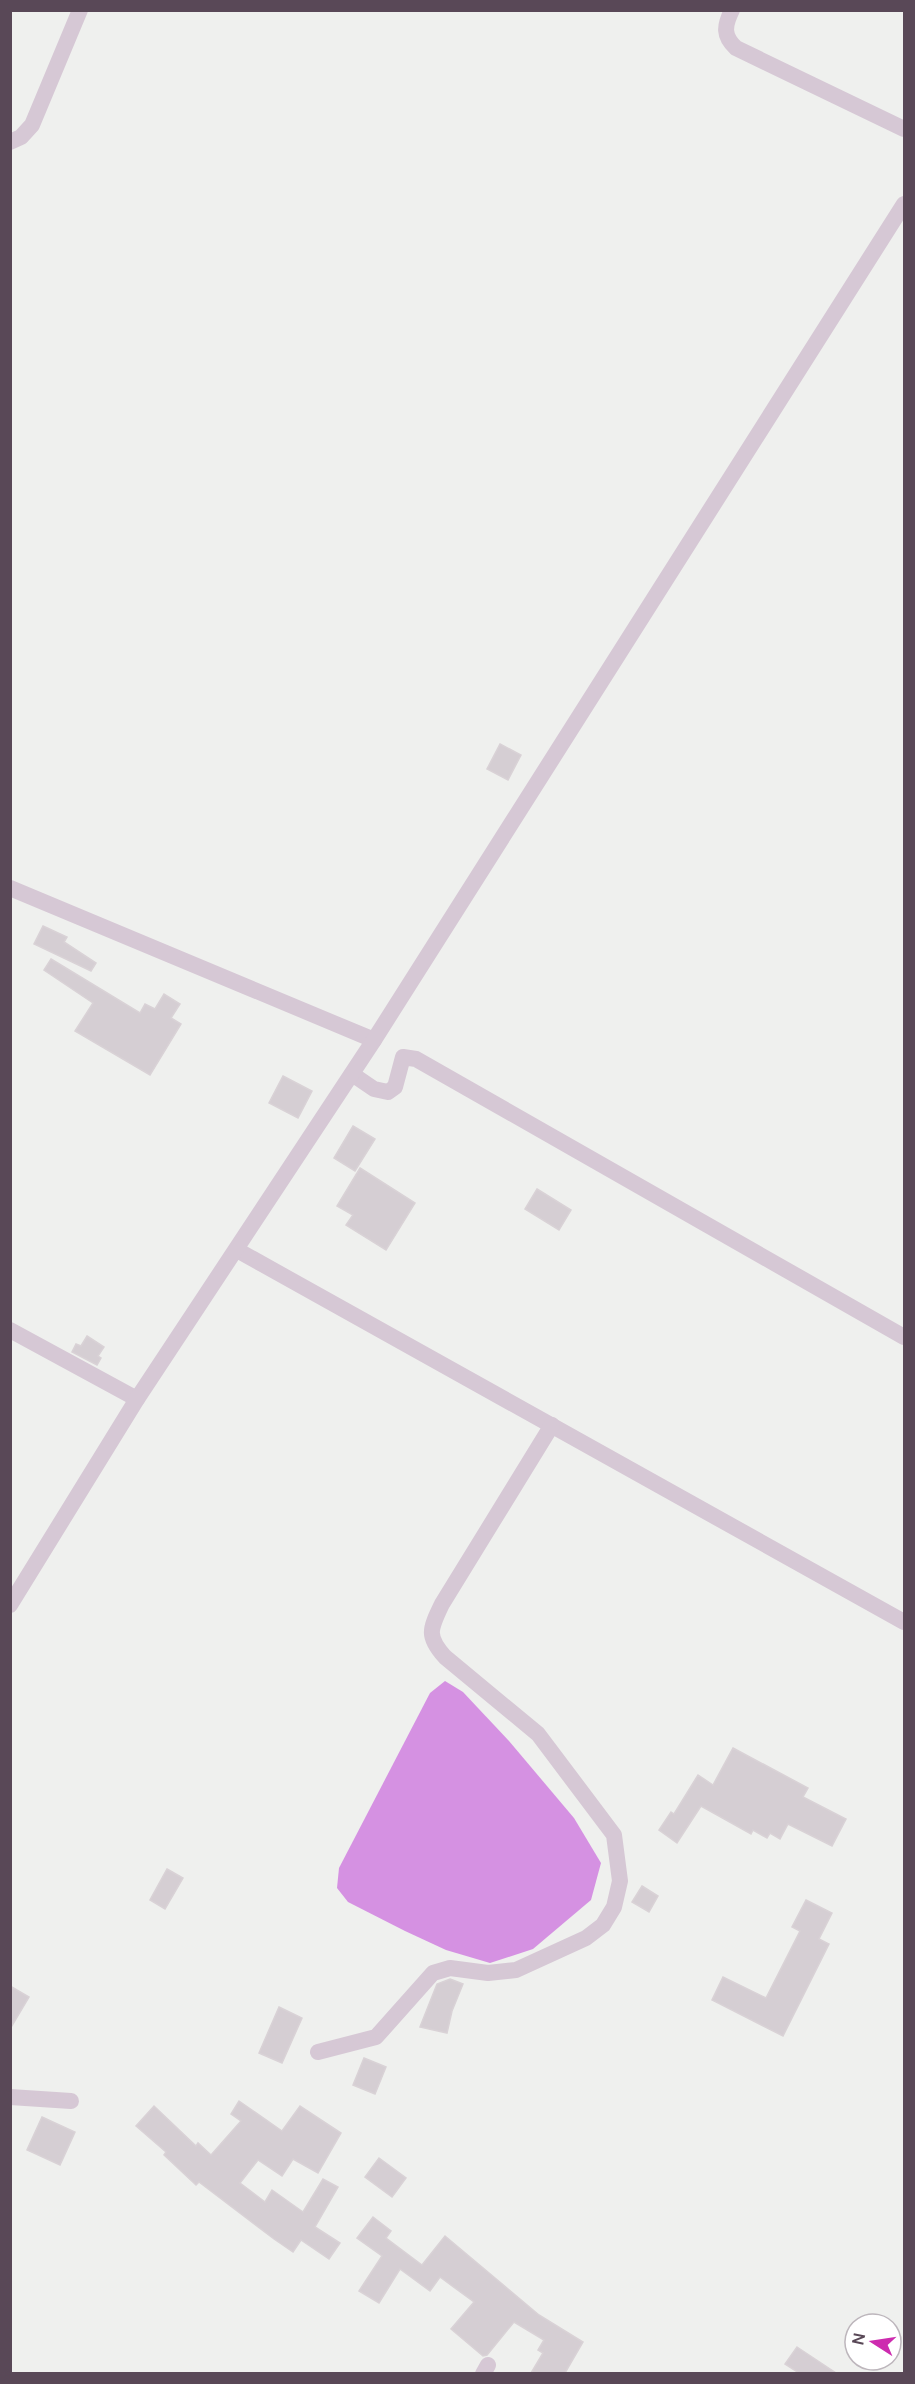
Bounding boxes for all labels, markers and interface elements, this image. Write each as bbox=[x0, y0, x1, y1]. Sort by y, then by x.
north arrow bbox=[843, 2312, 903, 2372]
text: N bbox=[846, 2331, 870, 2347]

